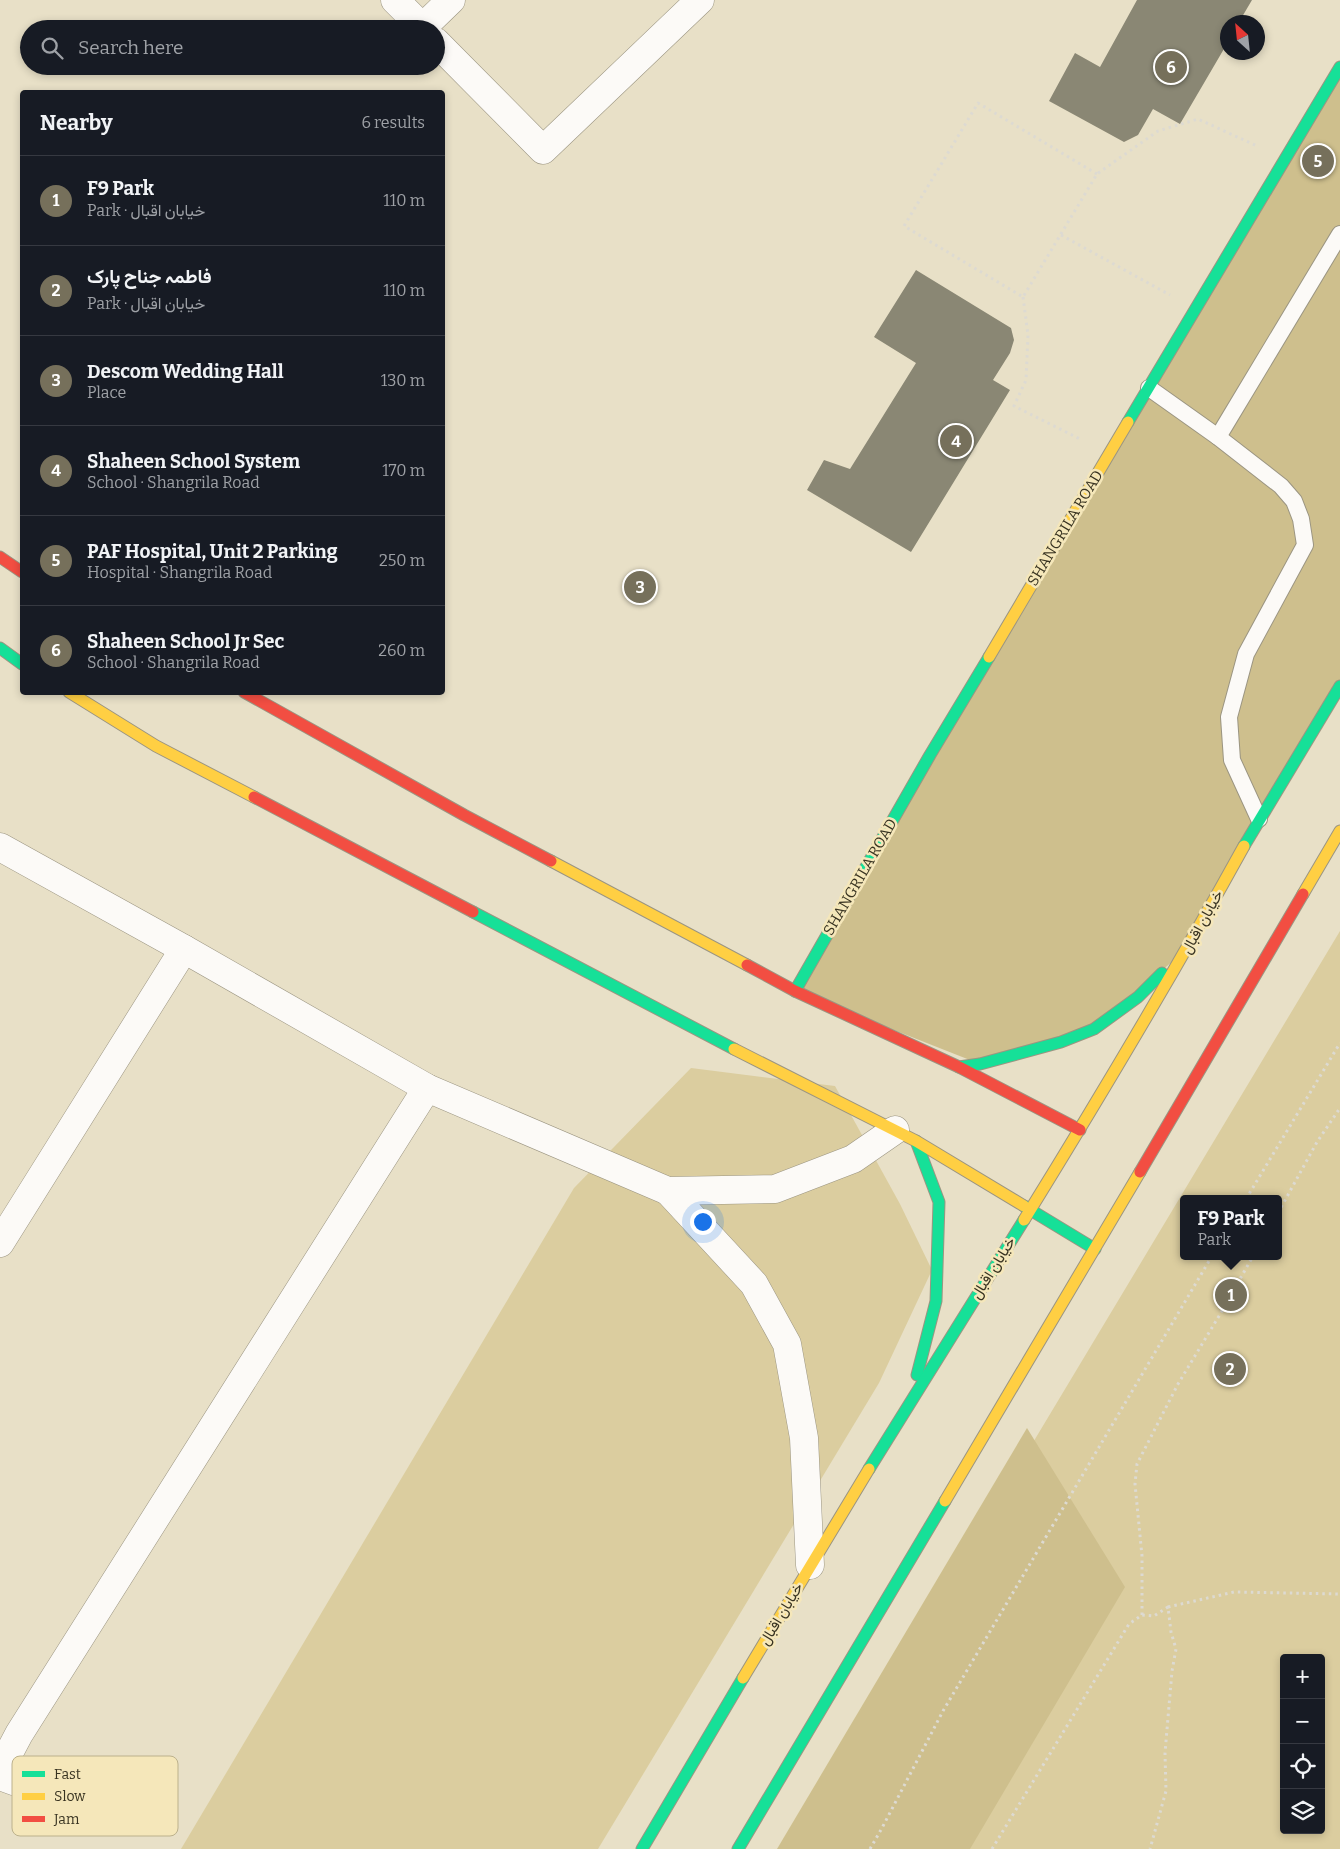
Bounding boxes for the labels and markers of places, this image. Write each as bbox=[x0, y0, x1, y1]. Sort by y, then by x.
pin: 6 bbox=[1155, 48, 1187, 86]
pin: 5 bbox=[1302, 142, 1334, 180]
pin: 4 bbox=[940, 422, 972, 460]
pin: 3 bbox=[624, 568, 656, 606]
pin: 1 bbox=[1215, 1276, 1247, 1314]
pin: 2 bbox=[1214, 1350, 1246, 1388]

